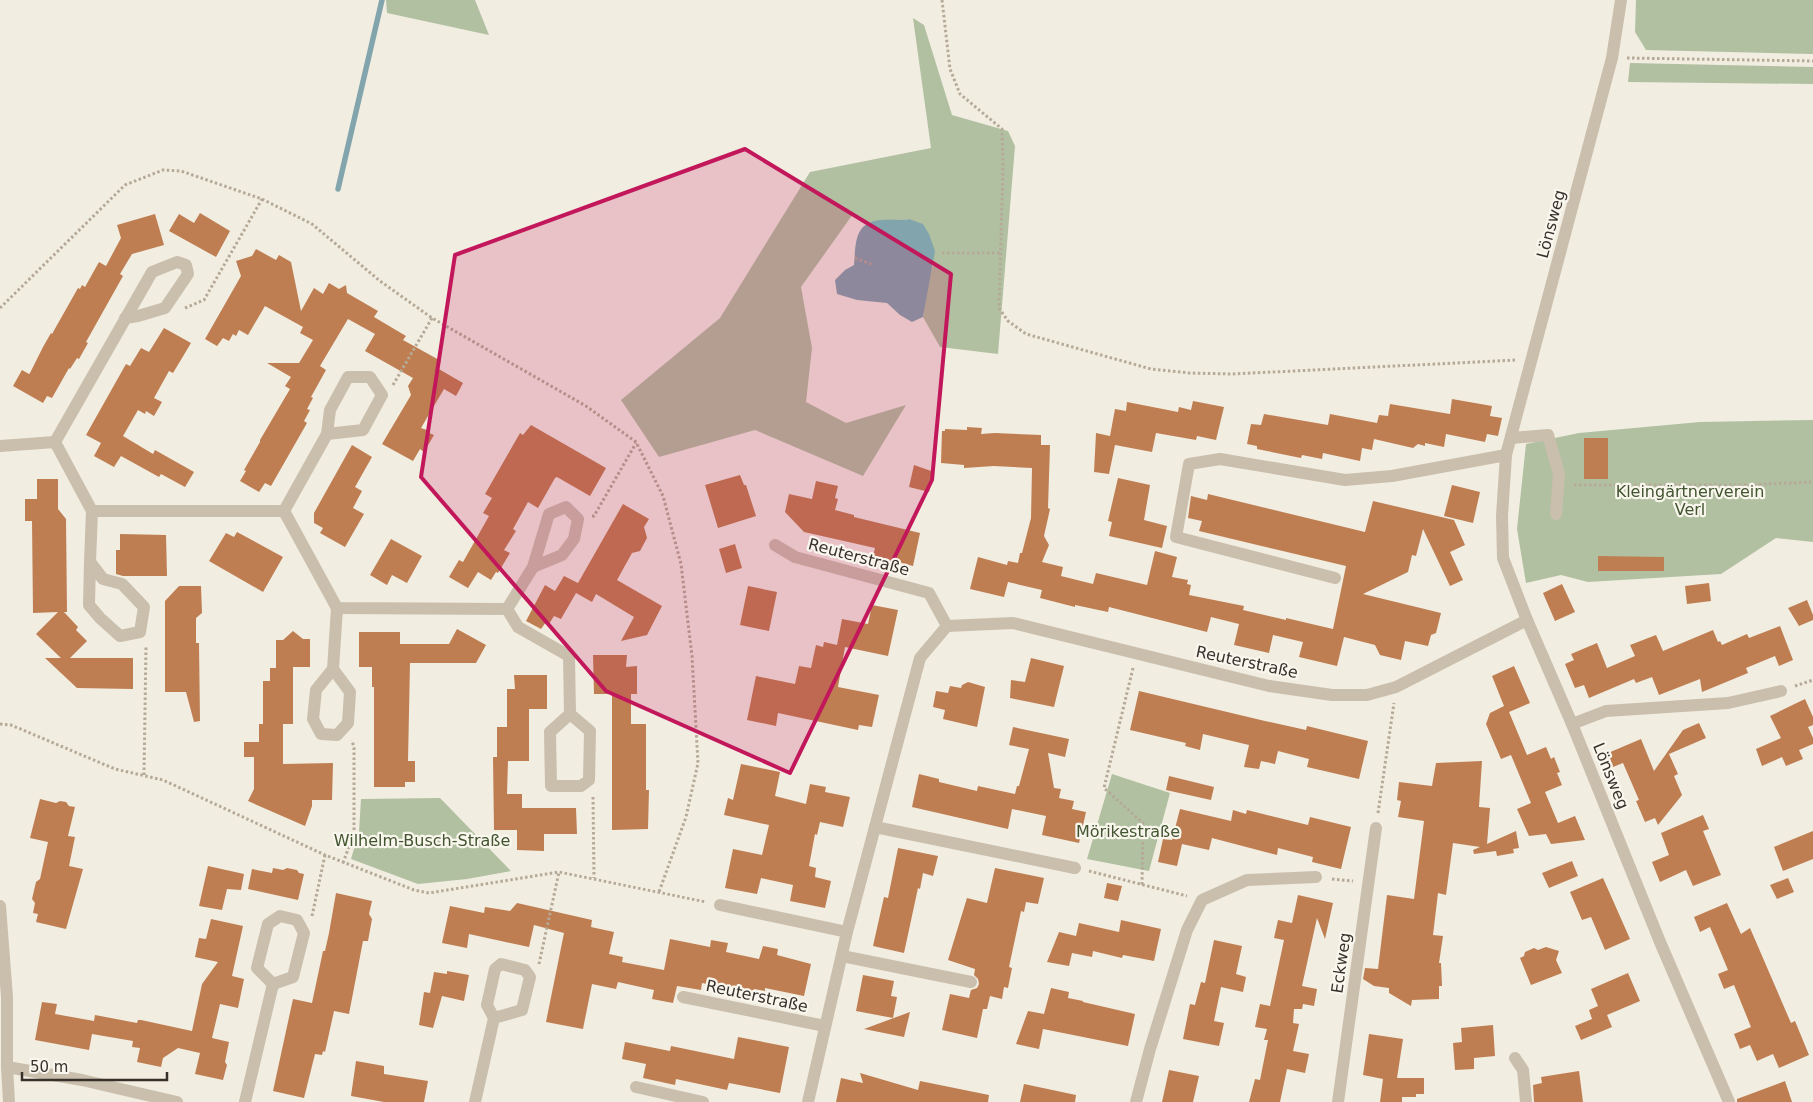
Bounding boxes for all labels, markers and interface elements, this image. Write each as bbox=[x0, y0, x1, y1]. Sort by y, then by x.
street label: Lönsweg bbox=[1533, 188, 1569, 260]
park label: Kleingärtnerverein Verl bbox=[1616, 482, 1764, 519]
street label: Reuterstraße bbox=[806, 534, 912, 580]
street label: Reuterstraße bbox=[1194, 642, 1300, 682]
street label: Lönsweg bbox=[1589, 740, 1633, 812]
park label: Mörikestraße bbox=[1076, 822, 1180, 841]
park label: Wilhelm-Busch-Straße bbox=[334, 831, 510, 850]
street label: Eckweg bbox=[1327, 931, 1355, 995]
street label: Reuterstraße bbox=[704, 976, 810, 1016]
scale bar bbox=[22, 1050, 168, 1082]
text: 50 m bbox=[30, 1058, 68, 1076]

